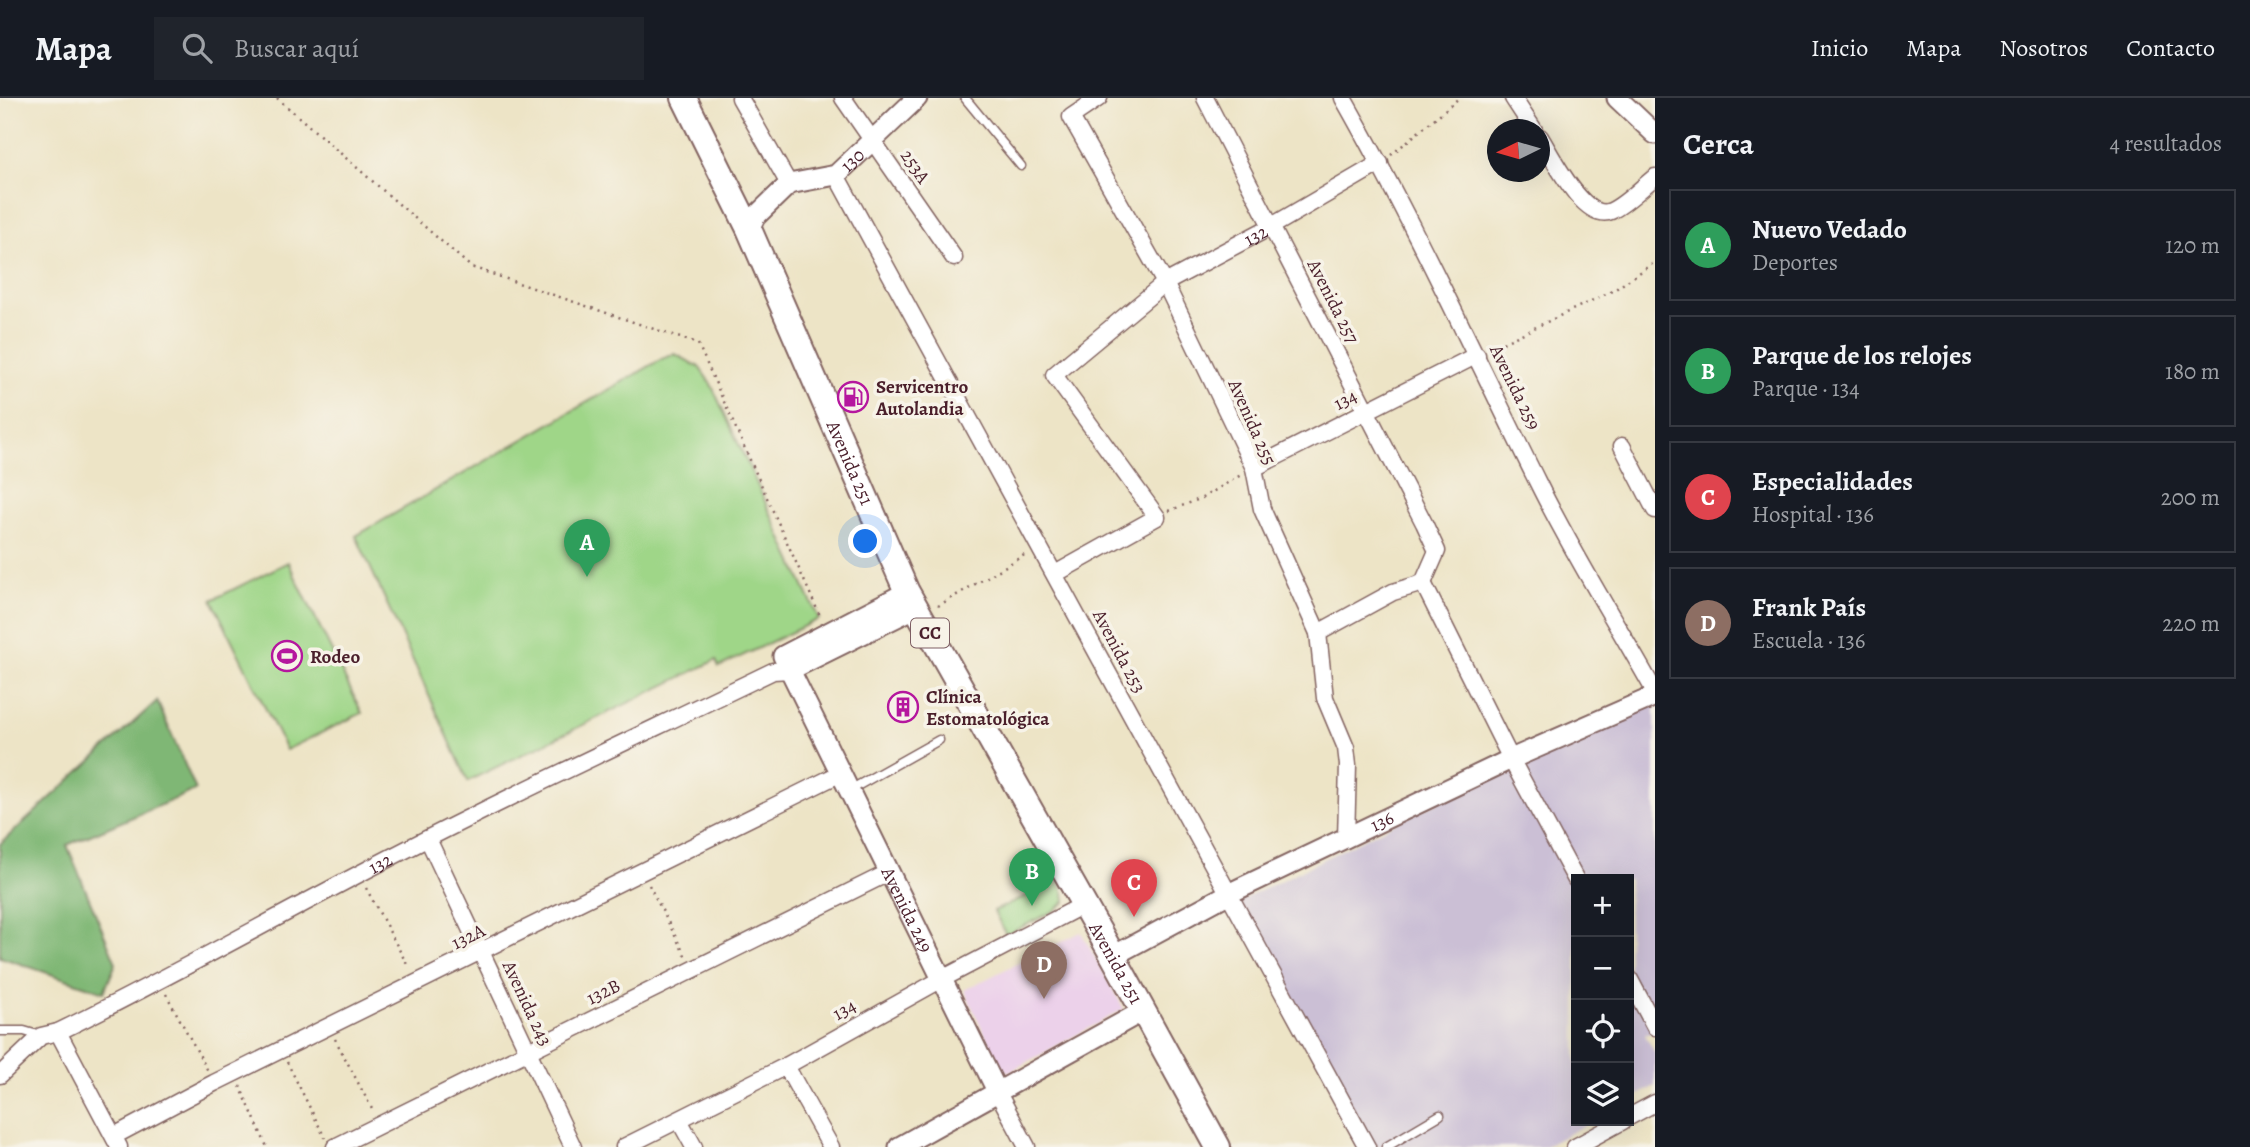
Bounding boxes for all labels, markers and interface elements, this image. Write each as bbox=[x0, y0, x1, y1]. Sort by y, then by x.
search box bbox=[154, 17, 644, 80]
text: Mapa bbox=[35, 26, 112, 71]
icon: search bbox=[178, 29, 216, 67]
text: Buscar aquí bbox=[234, 31, 359, 66]
text: Inicio bbox=[1811, 32, 1868, 64]
text: Mapa bbox=[1906, 32, 1961, 64]
text: Nosotros bbox=[1999, 32, 2088, 64]
text: Contacto bbox=[2126, 32, 2215, 64]
north arrow bbox=[1487, 119, 1550, 182]
text: Cerca bbox=[1683, 124, 1754, 164]
text: 4 resultados bbox=[2109, 128, 2222, 159]
street label: 130 bbox=[835, 142, 871, 178]
street label: 253A bbox=[894, 144, 937, 190]
text: Nuevo Vedado bbox=[1752, 212, 1907, 247]
street label: 132 bbox=[1240, 219, 1272, 253]
text: A bbox=[1701, 230, 1715, 261]
text: 120 m bbox=[2165, 230, 2220, 261]
text: Deportes bbox=[1752, 247, 1838, 278]
street label: Avenida 257 bbox=[1300, 254, 1365, 348]
text: Parque de los relojes bbox=[1752, 338, 1972, 373]
street label: Avenida 259 bbox=[1483, 340, 1547, 434]
text: B bbox=[1701, 356, 1715, 387]
text: 180 m bbox=[2165, 356, 2220, 387]
text: Parque · 134 bbox=[1752, 373, 1860, 404]
place label: Servicentro Autolandia bbox=[875, 374, 968, 422]
street label: Avenida 255 bbox=[1221, 374, 1283, 469]
fuel station icon: Servicentro Autolandia bbox=[836, 380, 870, 414]
street label: 134 bbox=[1329, 383, 1362, 417]
street label: Avenida 251 bbox=[820, 416, 880, 510]
text: Especialidades bbox=[1752, 464, 1913, 499]
text: C bbox=[1701, 482, 1715, 513]
text: 200 m bbox=[2161, 482, 2220, 513]
text: Hospital · 136 bbox=[1752, 499, 1874, 530]
pin: A bbox=[564, 519, 610, 577]
your location bbox=[848, 524, 882, 558]
text: Frank País bbox=[1752, 590, 1866, 625]
street label: Avenida 253 bbox=[1086, 604, 1152, 698]
text: D bbox=[1700, 608, 1716, 639]
text: 220 m bbox=[2162, 608, 2220, 639]
road number: CC bbox=[911, 618, 949, 648]
text: Escuela · 136 bbox=[1752, 625, 1865, 656]
sports icon: Rodeo bbox=[270, 639, 304, 673]
place label: Rodeo bbox=[310, 644, 360, 670]
place label: Clínica Estomatológica bbox=[926, 684, 1050, 732]
building icon: Clínica Estomatológica bbox=[886, 690, 920, 724]
street label: 136 bbox=[1366, 805, 1398, 838]
street label: 132 bbox=[364, 847, 397, 881]
pin: B bbox=[1009, 848, 1055, 906]
pin: C bbox=[1111, 859, 1157, 917]
street label: Avenida 249 bbox=[874, 862, 939, 957]
map controls bbox=[1571, 874, 1634, 1126]
button: + bbox=[1571, 874, 1634, 937]
street label: 132A bbox=[447, 917, 490, 956]
street label: Avenida 251 bbox=[1082, 917, 1149, 1009]
button: − bbox=[1571, 937, 1634, 1000]
pin: D bbox=[1021, 941, 1067, 999]
street label: Avenida 243 bbox=[496, 956, 558, 1050]
street label: 132B bbox=[582, 973, 625, 1011]
street label: 134 bbox=[828, 993, 861, 1027]
button: locate bbox=[1571, 1000, 1634, 1063]
button: layers bbox=[1571, 1063, 1634, 1126]

